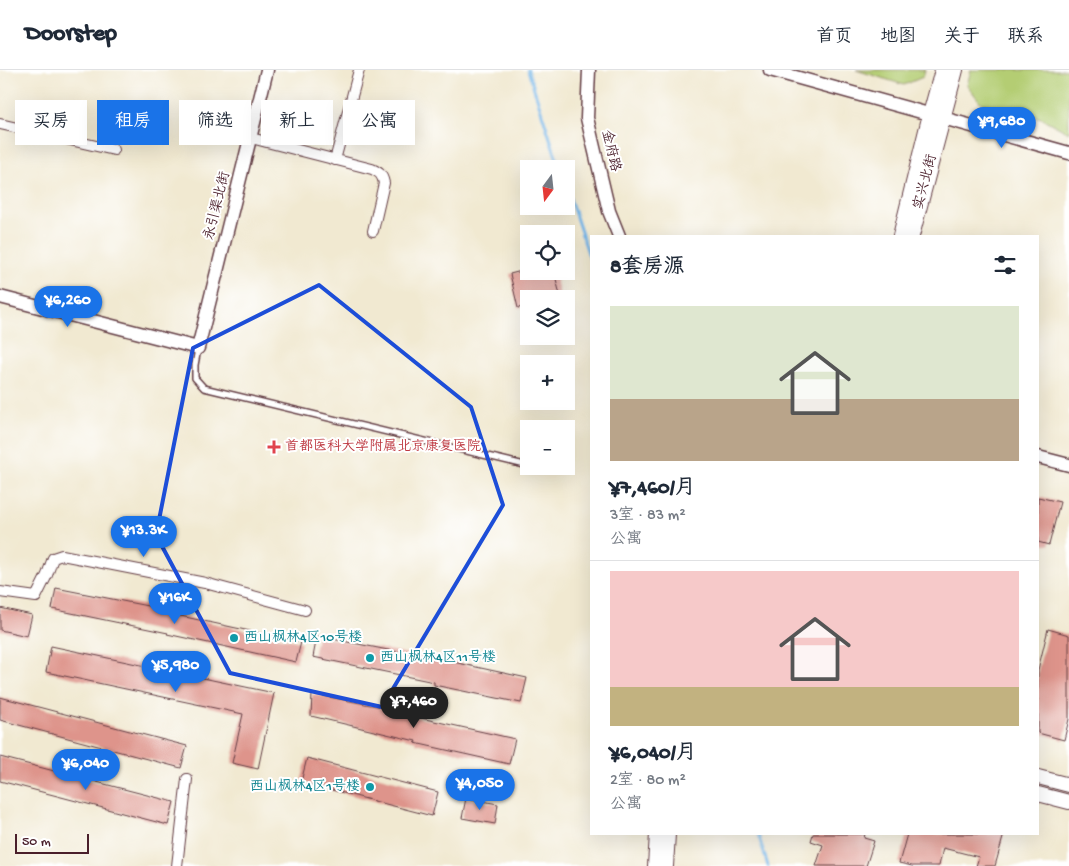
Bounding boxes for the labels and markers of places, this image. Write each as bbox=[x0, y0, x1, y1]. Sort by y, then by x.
pin: ¥9,680 bbox=[961, 106, 1043, 149]
pin: ¥6,260 bbox=[27, 286, 109, 328]
place label: 首都医科大学附属北京康复医院 bbox=[285, 438, 481, 456]
marker: 首都医科大学附属北京康复医院 bbox=[267, 440, 281, 454]
pin: ¥13.3K bbox=[103, 516, 185, 558]
pin: ¥16K bbox=[145, 582, 205, 625]
place label: 西山枫林4区10号楼 bbox=[244, 629, 362, 647]
marker: 西山枫林4区10号楼 bbox=[228, 632, 240, 644]
place label: 西山枫林4区11号楼 bbox=[380, 649, 496, 667]
pin: ¥5,980 bbox=[135, 650, 217, 693]
marker: 西山枫林4区11号楼 bbox=[364, 652, 376, 664]
pin: ¥7,460 bbox=[373, 686, 455, 729]
pin: ¥6,040 bbox=[45, 748, 127, 791]
pin: ¥4,050 bbox=[439, 768, 521, 811]
place label: 西山枫林4区1号楼 bbox=[250, 778, 360, 796]
marker: 西山枫林4区1号楼 bbox=[364, 781, 376, 793]

